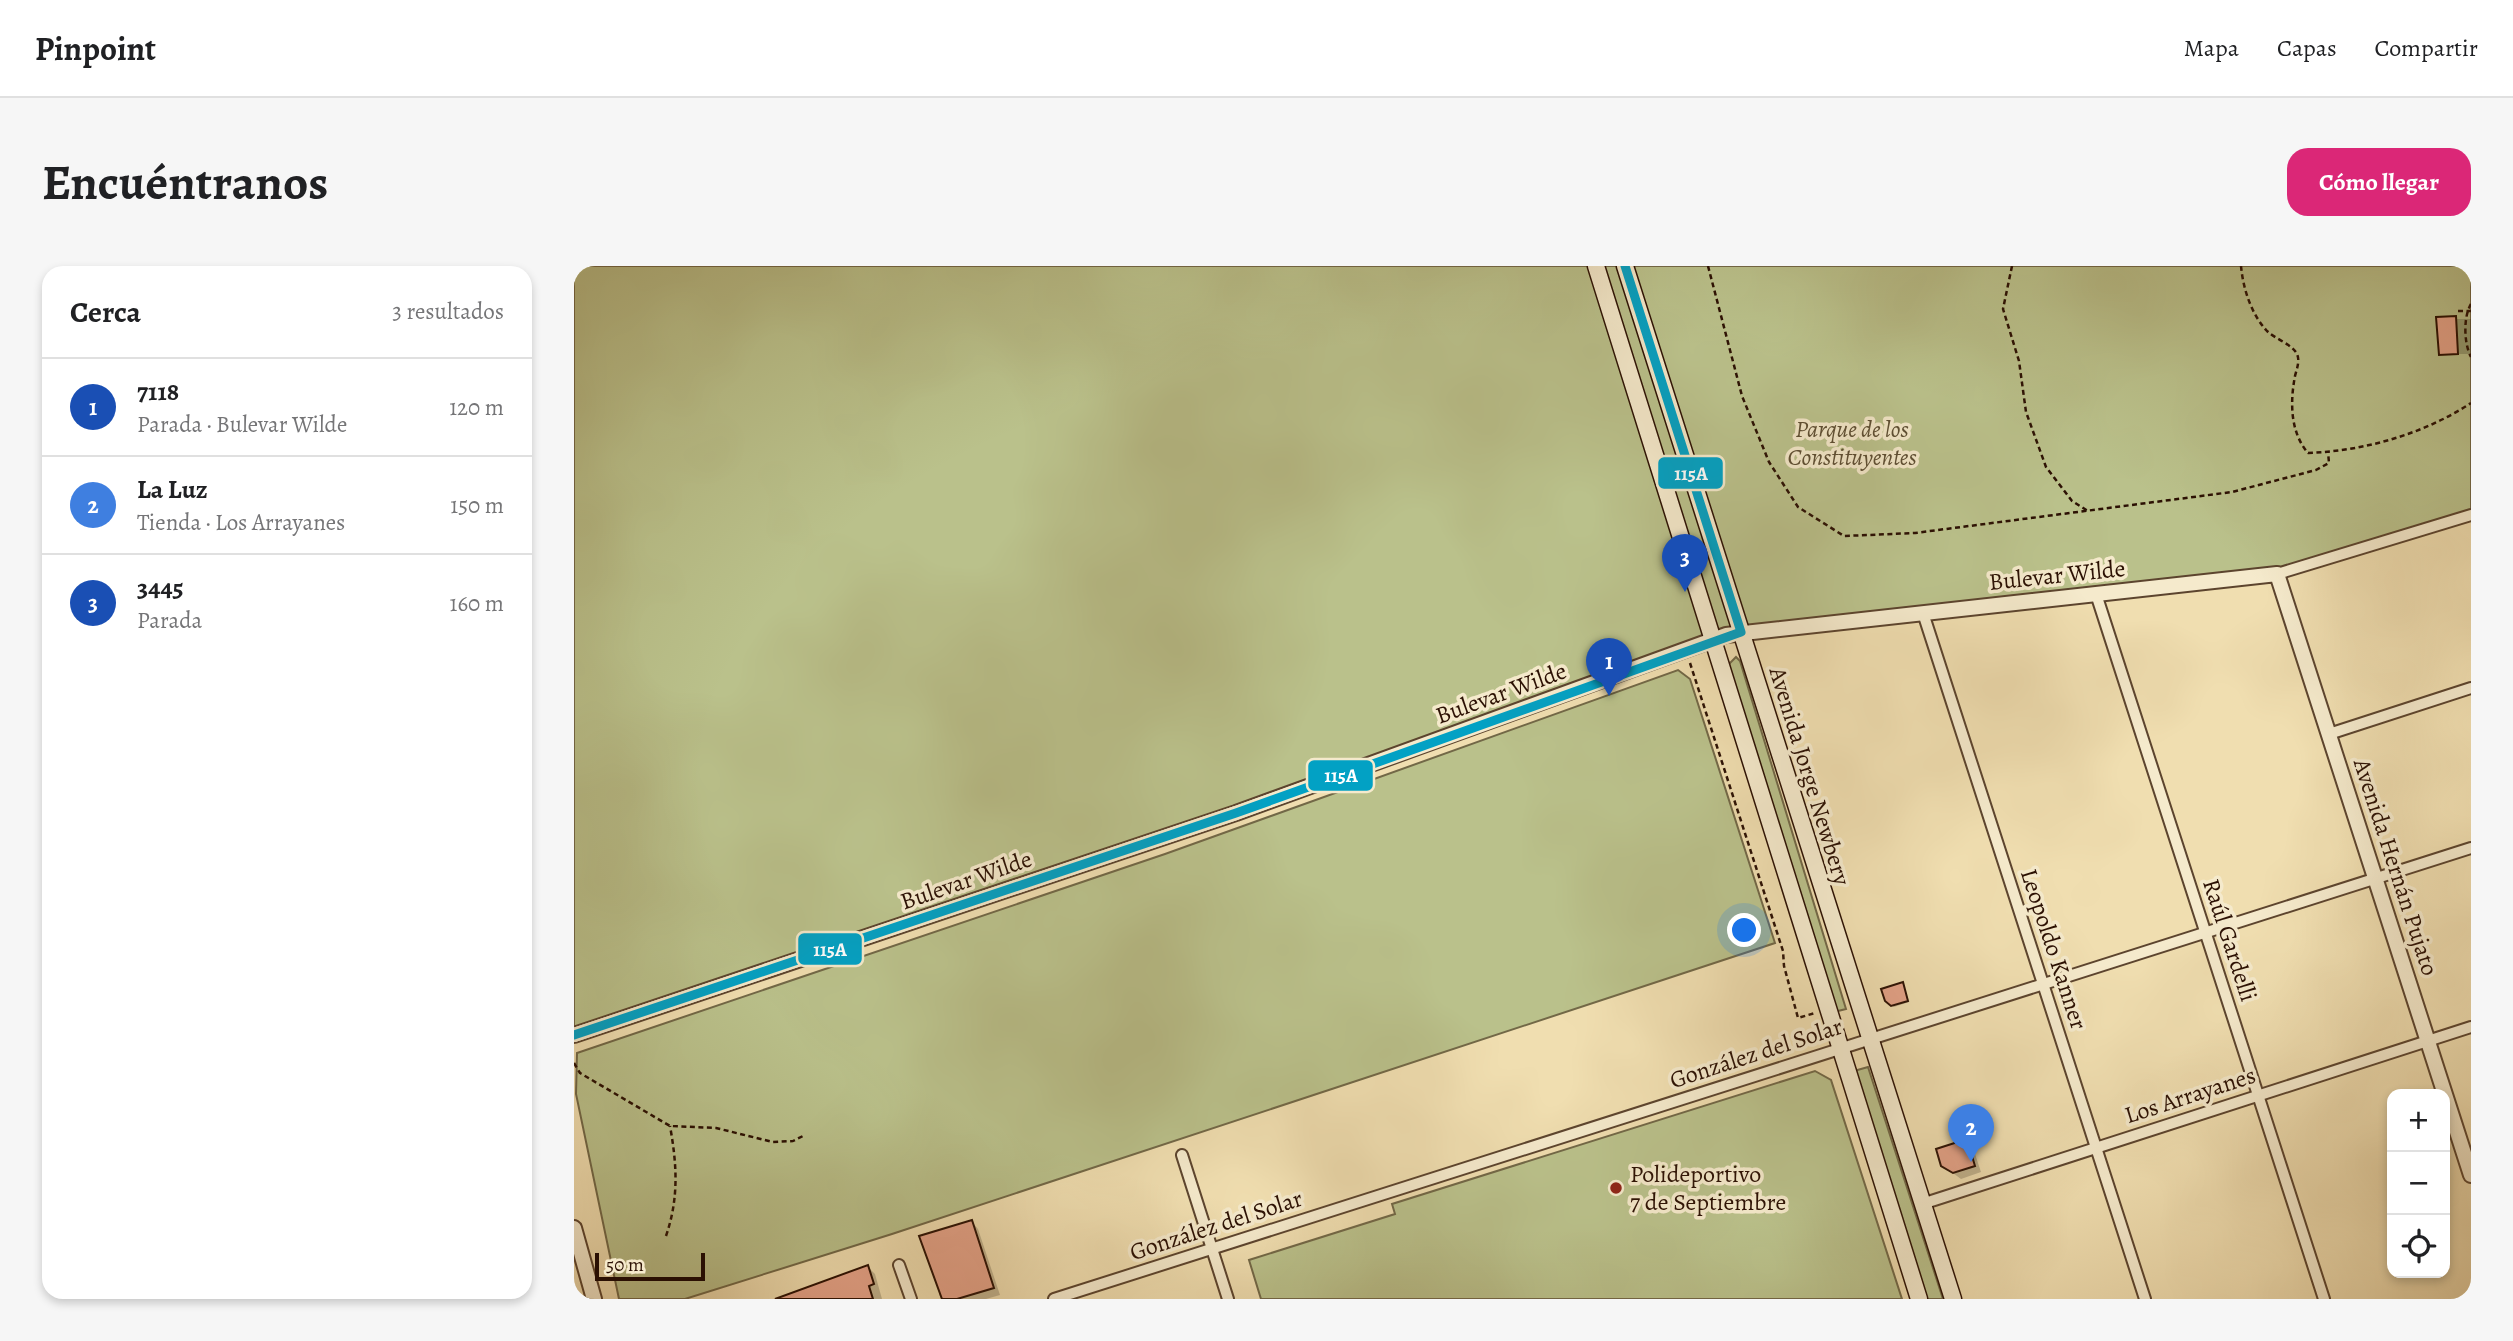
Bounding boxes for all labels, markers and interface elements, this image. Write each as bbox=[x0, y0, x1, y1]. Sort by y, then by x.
text: Pinpoint bbox=[35, 26, 156, 71]
text: Mapa bbox=[2184, 32, 2239, 64]
text: Capas bbox=[2277, 32, 2337, 64]
text: Compartir bbox=[2375, 32, 2478, 64]
button: Cómo llegar bbox=[2287, 148, 2471, 216]
text: Encuéntranos bbox=[42, 149, 328, 216]
text: Cerca bbox=[70, 292, 141, 332]
text: 3 resultados bbox=[392, 296, 504, 327]
text: 7118 bbox=[137, 374, 179, 409]
text: 1 bbox=[89, 392, 97, 423]
text: 120 m bbox=[449, 392, 504, 423]
text: Parada · Bulevar Wilde bbox=[137, 409, 347, 440]
park label: Parque de los Constituyentes bbox=[1787, 413, 1917, 473]
line badge: 115A bbox=[1657, 456, 1724, 490]
text: 115A bbox=[1674, 461, 1709, 487]
text: La Luz bbox=[137, 472, 208, 507]
text: 2 bbox=[87, 490, 99, 521]
text: 150 m bbox=[450, 490, 504, 521]
text: Tienda · Los Arrayanes bbox=[137, 507, 345, 538]
pin: 3 bbox=[1662, 534, 1708, 592]
street label: Bulevar Wilde bbox=[1987, 552, 2127, 598]
text: 3445 bbox=[137, 570, 184, 605]
text: 3 bbox=[88, 588, 98, 619]
text: 160 m bbox=[450, 588, 504, 619]
text: Parada bbox=[137, 605, 202, 636]
pin: 1 bbox=[1586, 638, 1632, 696]
street label: Bulevar Wilde bbox=[1431, 655, 1571, 731]
street label: Avenida Jorge Newbery bbox=[1761, 662, 1859, 889]
street label: Avenida Hernán Pujato bbox=[2345, 753, 2446, 980]
line badge: 115A bbox=[1307, 759, 1374, 792]
text: 115A bbox=[1324, 763, 1359, 789]
street label: Bulevar Wilde bbox=[896, 843, 1036, 917]
street label: Leopoldo Kanner bbox=[2013, 865, 2095, 1033]
street label: Raúl Gardelli bbox=[2195, 875, 2265, 1005]
your location bbox=[1727, 913, 1761, 947]
line badge: 115A bbox=[797, 932, 863, 966]
text: 115A bbox=[813, 937, 848, 963]
street label: González del Solar bbox=[1665, 1010, 1847, 1096]
street label: Los Arrayanes bbox=[2120, 1059, 2260, 1131]
map controls bbox=[2387, 1089, 2450, 1278]
button: + bbox=[2387, 1089, 2450, 1152]
pin: 2 bbox=[1948, 1104, 1994, 1162]
button: − bbox=[2387, 1152, 2450, 1215]
place label: Polideportivo 7 de Septiembre bbox=[1630, 1158, 1786, 1218]
marker: Polideportivo 7 de Septiembre bbox=[1608, 1180, 1624, 1196]
street label: González del Solar bbox=[1125, 1182, 1307, 1268]
button: locate bbox=[2387, 1215, 2450, 1278]
scale bar bbox=[595, 1250, 705, 1282]
text: 50 m bbox=[606, 1252, 644, 1278]

